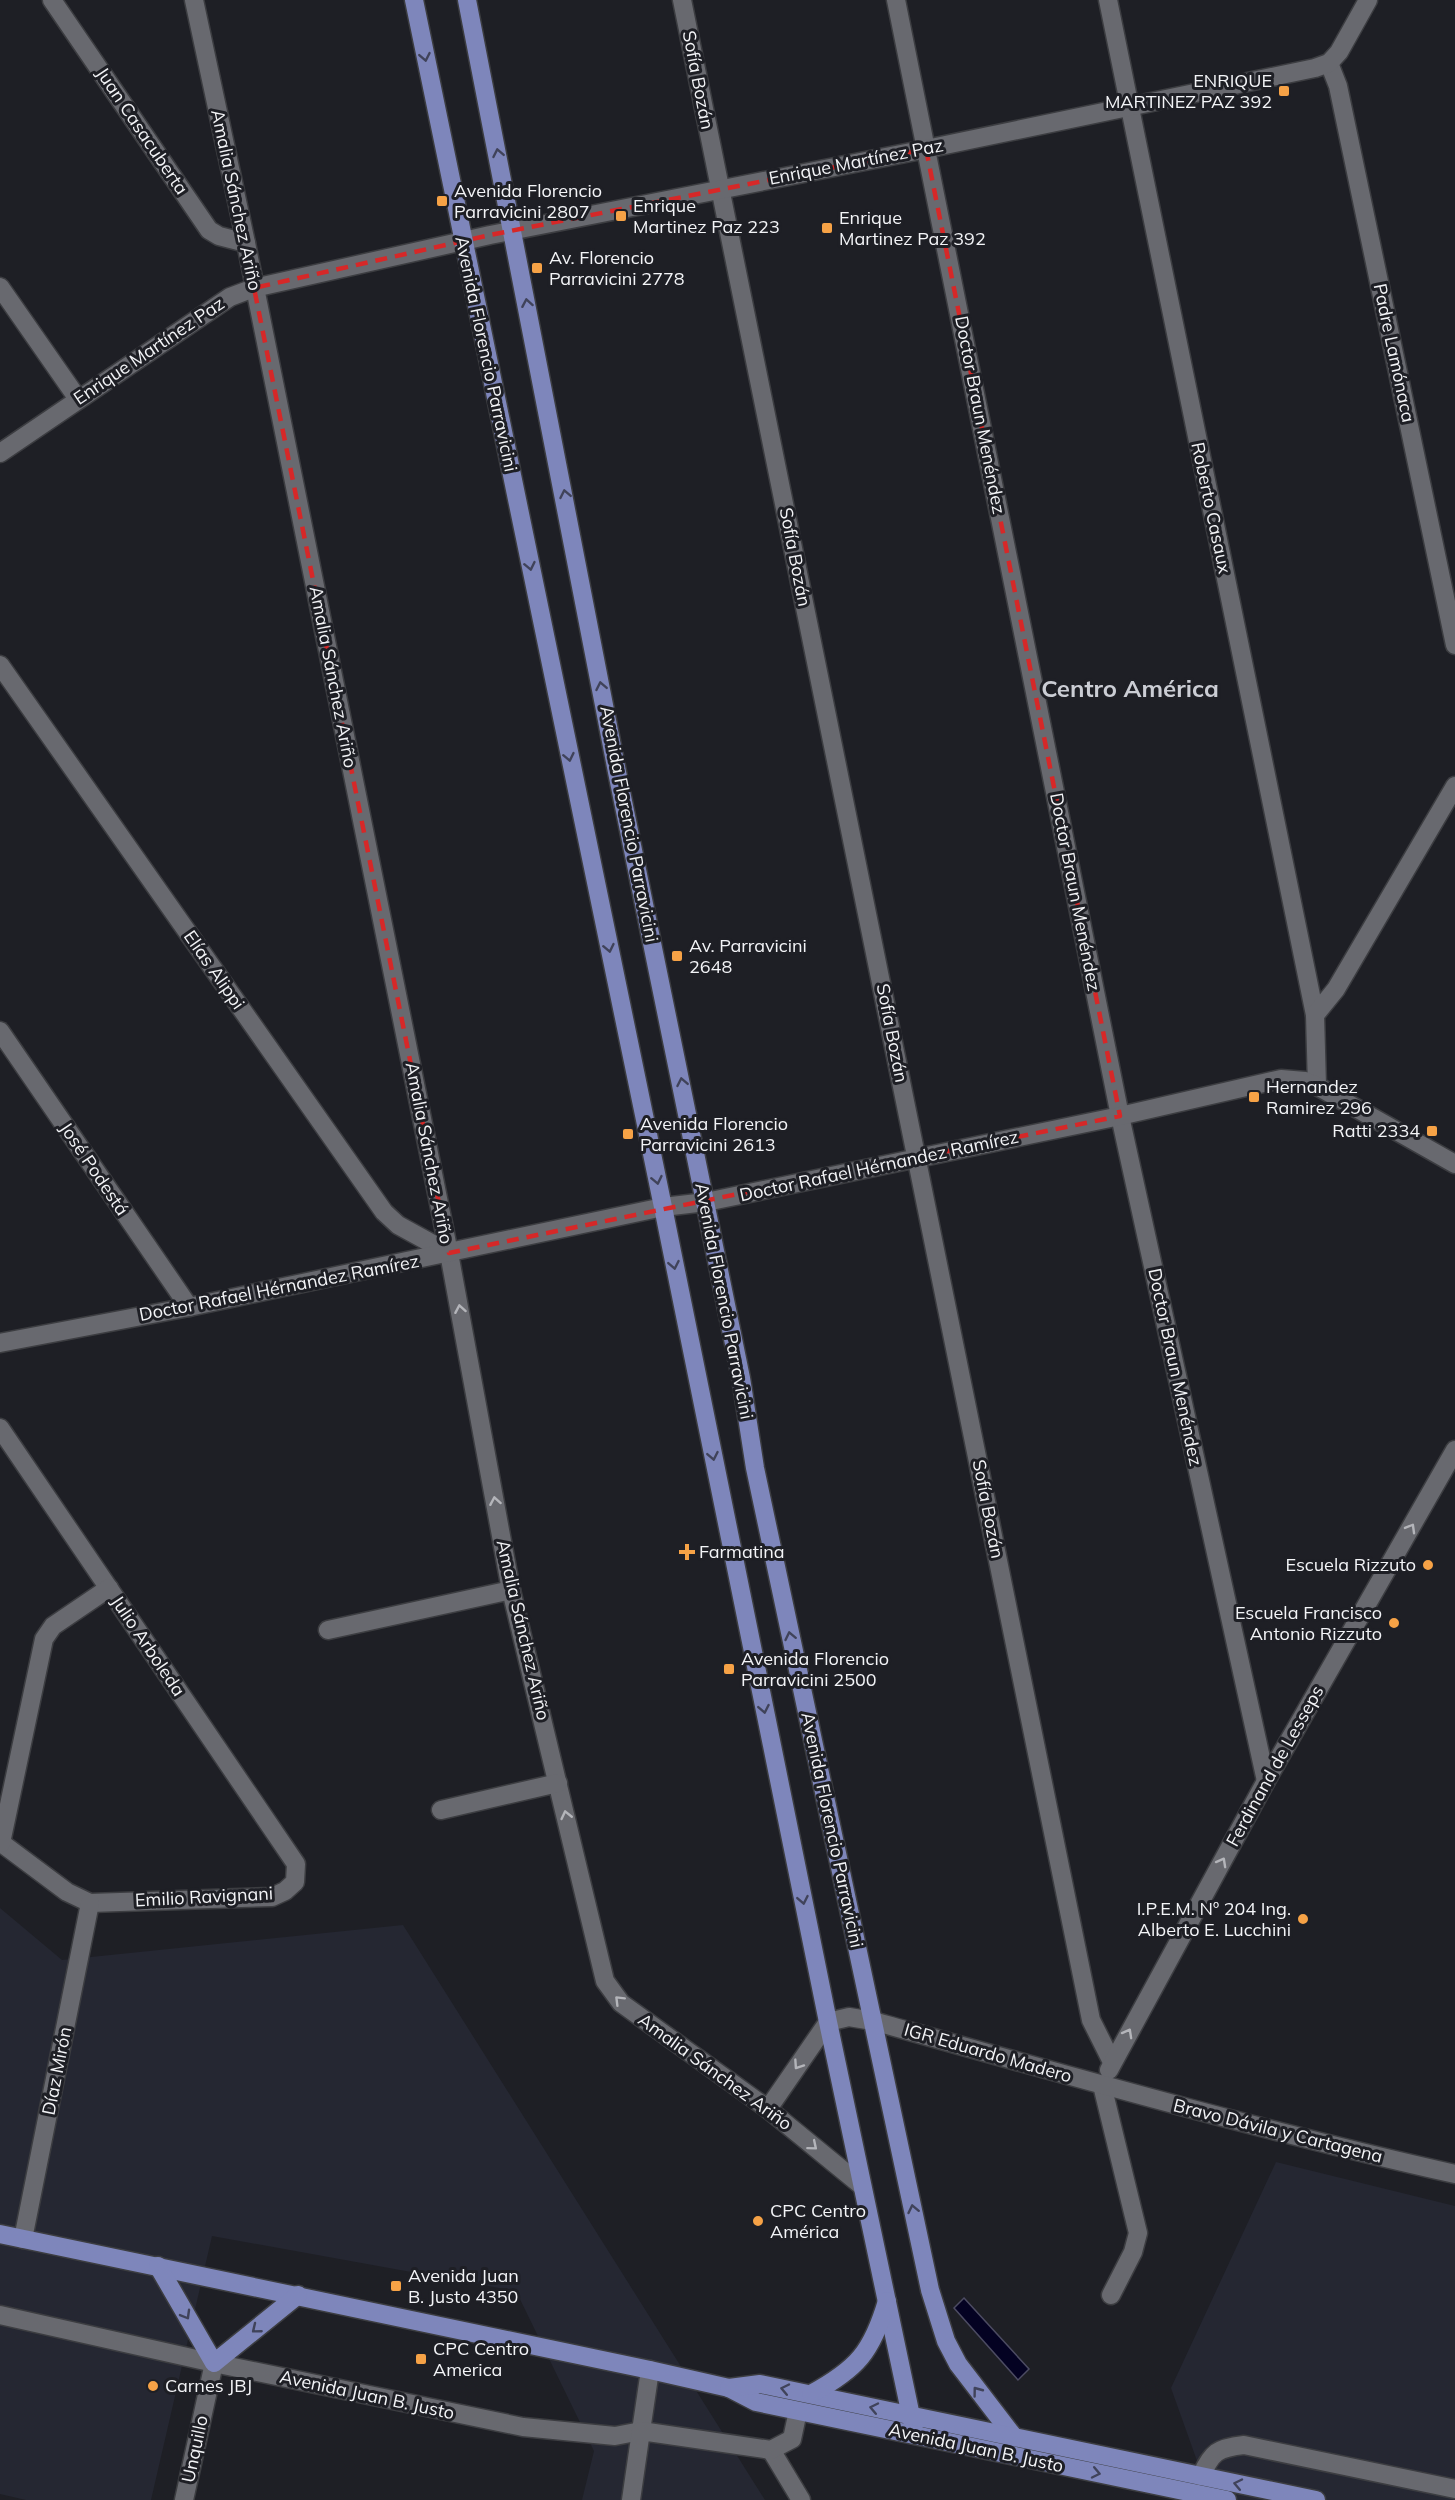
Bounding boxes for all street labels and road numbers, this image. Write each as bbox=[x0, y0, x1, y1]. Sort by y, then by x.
street label: Sofía Bozán bbox=[678, 28, 719, 131]
street label: Juan Casacuberta bbox=[91, 63, 194, 199]
street label: Amalia Sánchez Ariño bbox=[206, 107, 267, 293]
street label: Enrique Martínez Paz bbox=[767, 133, 945, 190]
street label: Avenida Florencio Parravicini bbox=[450, 234, 523, 474]
street label: Padre Lamónaca bbox=[1369, 281, 1420, 424]
street label: Enrique Martínez Paz bbox=[69, 291, 229, 410]
street label: Doctor Braun Menéndez bbox=[950, 314, 1011, 516]
street label: Roberto Casaux bbox=[1186, 440, 1237, 576]
street label: Sofía Bozán bbox=[775, 505, 816, 608]
street label: Amalia Sánchez Ariño bbox=[305, 584, 362, 770]
street label: Avenida Florencio Parravicini bbox=[595, 704, 664, 944]
street label: Doctor Braun Menéndez bbox=[1045, 791, 1106, 993]
street label: Elías Alippi bbox=[179, 926, 250, 1014]
street label: Sofía Bozán bbox=[872, 981, 913, 1084]
street label: Amalia Sánchez Ariño bbox=[401, 1060, 458, 1246]
street label: José Podestá bbox=[55, 1118, 134, 1220]
street label: Doctor Rafael Hérnandez Ramírez bbox=[737, 1125, 1020, 1206]
street label: Avenida Florencio Parravicini bbox=[690, 1181, 759, 1421]
street label: Doctor Rafael Hérnandez Ramírez bbox=[137, 1249, 421, 1326]
street label: Doctor Braun Menéndez bbox=[1143, 1266, 1208, 1468]
street label: Sofía Bozán bbox=[968, 1457, 1009, 1560]
street label: Amalia Sánchez Ariño bbox=[492, 1537, 555, 1722]
street label: Julio Arboleda bbox=[106, 1591, 190, 1700]
street label: Ferdinand de Lesseps bbox=[1221, 1681, 1328, 1850]
street label: Avenida Florencio Parravicini bbox=[796, 1710, 869, 1950]
street label: Emilio Ravignani bbox=[134, 1881, 274, 1912]
street label: Amalia Sánchez Ariño bbox=[634, 2008, 797, 2135]
street label: IGR Eduardo Madero bbox=[902, 2018, 1075, 2087]
street label: Díaz Mirón bbox=[37, 2025, 76, 2117]
street label: Bravo Dávila y Cartagena bbox=[1171, 2093, 1385, 2168]
street label: Avenida Juan B. Justo bbox=[278, 2365, 457, 2424]
street label: Unquillo bbox=[176, 2413, 213, 2485]
street label: Avenida Juan B. Justo bbox=[887, 2418, 1066, 2477]

